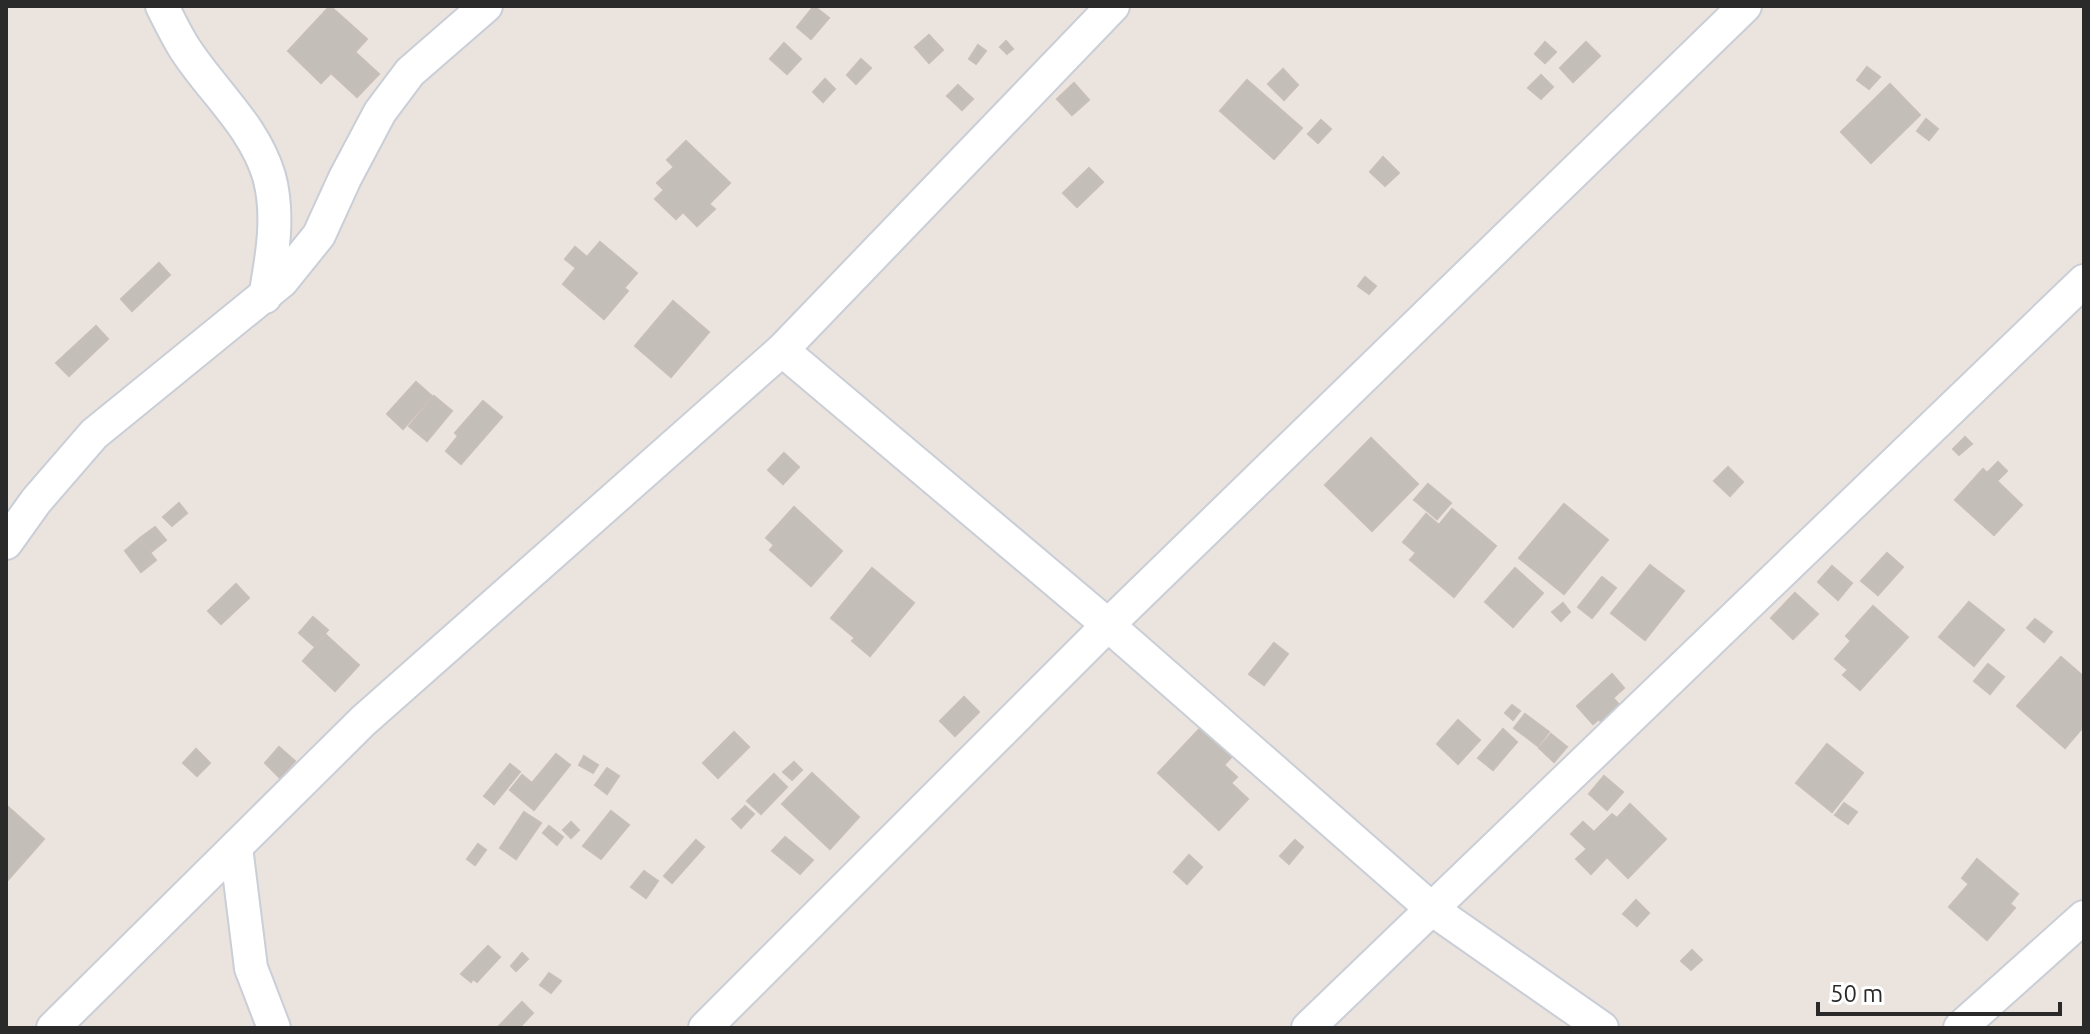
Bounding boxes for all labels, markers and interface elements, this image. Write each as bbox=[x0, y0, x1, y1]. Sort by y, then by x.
scale bar bbox=[1818, 966, 2060, 1016]
text: 50 m bbox=[1830, 980, 1883, 1007]

